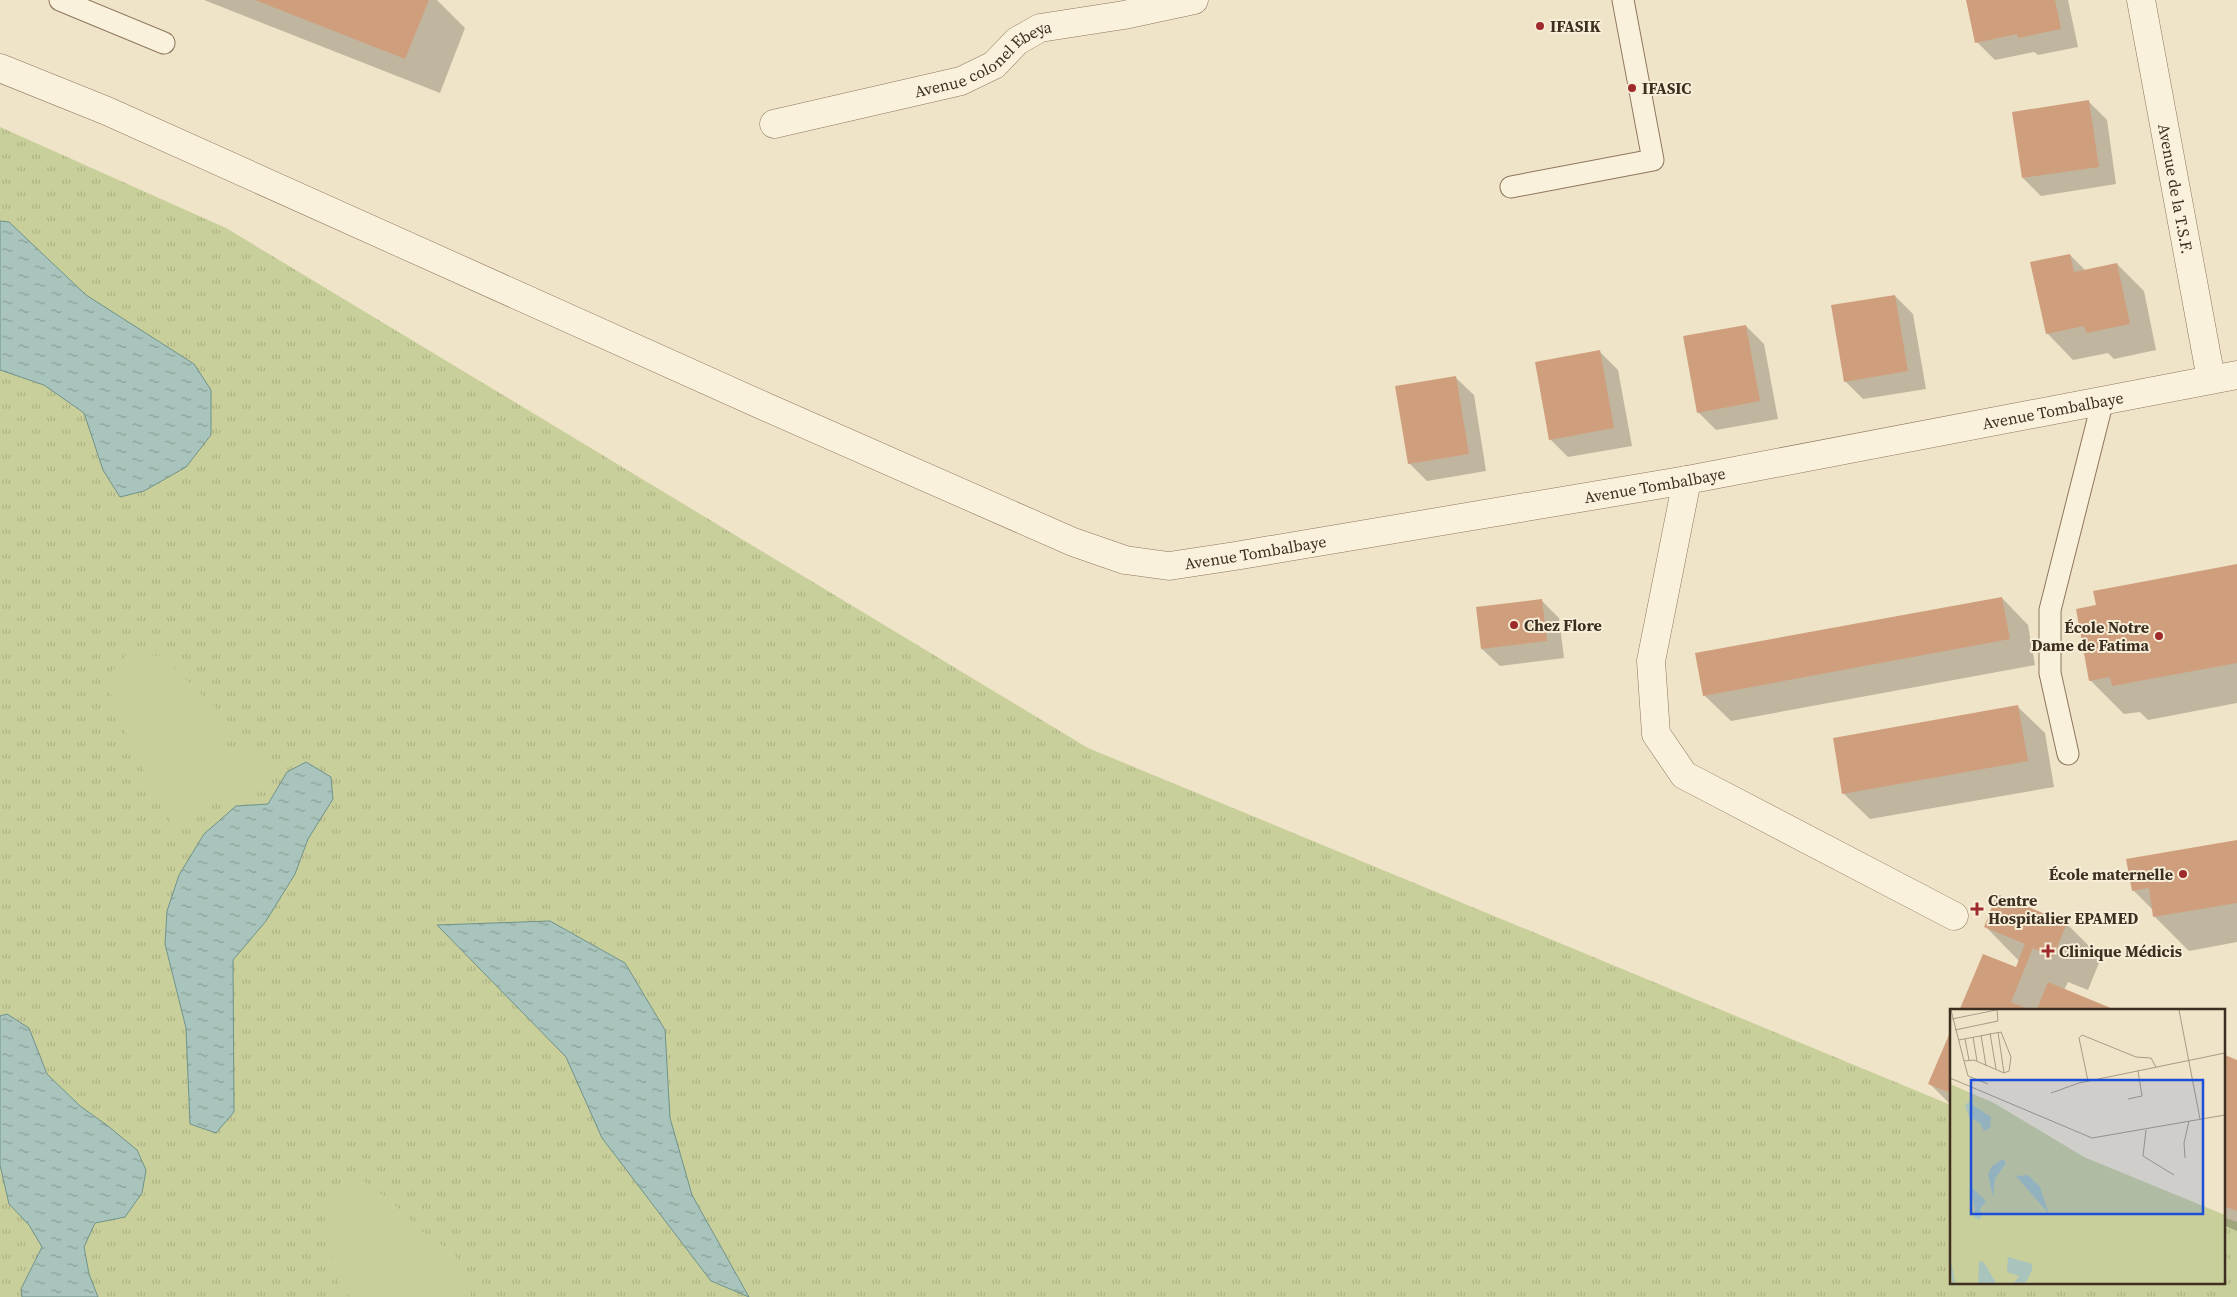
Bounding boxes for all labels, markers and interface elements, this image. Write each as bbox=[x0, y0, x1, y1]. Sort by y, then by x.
street label: Avenue colonel Ebeya bbox=[912, 15, 1054, 102]
place label: IFASIK bbox=[1550, 15, 1602, 37]
marker: IFASIK bbox=[1534, 20, 1546, 32]
place label: IFASIC bbox=[1642, 77, 1691, 99]
marker: IFASIC bbox=[1626, 82, 1638, 94]
street label: Avenue de la T.S.F. bbox=[2153, 122, 2199, 256]
street label: Avenue Tombalbaye bbox=[1980, 386, 2125, 434]
street label: Avenue Tombalbaye bbox=[1582, 462, 1727, 508]
street label: Avenue Tombalbaye bbox=[1183, 530, 1328, 575]
place label: Chez Flore bbox=[1524, 614, 1602, 636]
place label: École Notre Dame de Fatima bbox=[2031, 616, 2149, 656]
marker: Chez Flore bbox=[1508, 619, 1520, 631]
marker: École Notre Dame de Fatima bbox=[2153, 630, 2165, 642]
place label: École maternelle bbox=[2049, 863, 2173, 885]
marker: École maternelle bbox=[2177, 868, 2189, 880]
place label: Centre Hospitalier EPAMED bbox=[1988, 889, 2138, 929]
marker: Centre Hospitalier EPAMED bbox=[1970, 902, 1984, 916]
place label: Clinique Médicis bbox=[2059, 940, 2182, 962]
marker: Clinique Médicis bbox=[2041, 944, 2055, 958]
inset map bbox=[1950, 1009, 2224, 1284]

